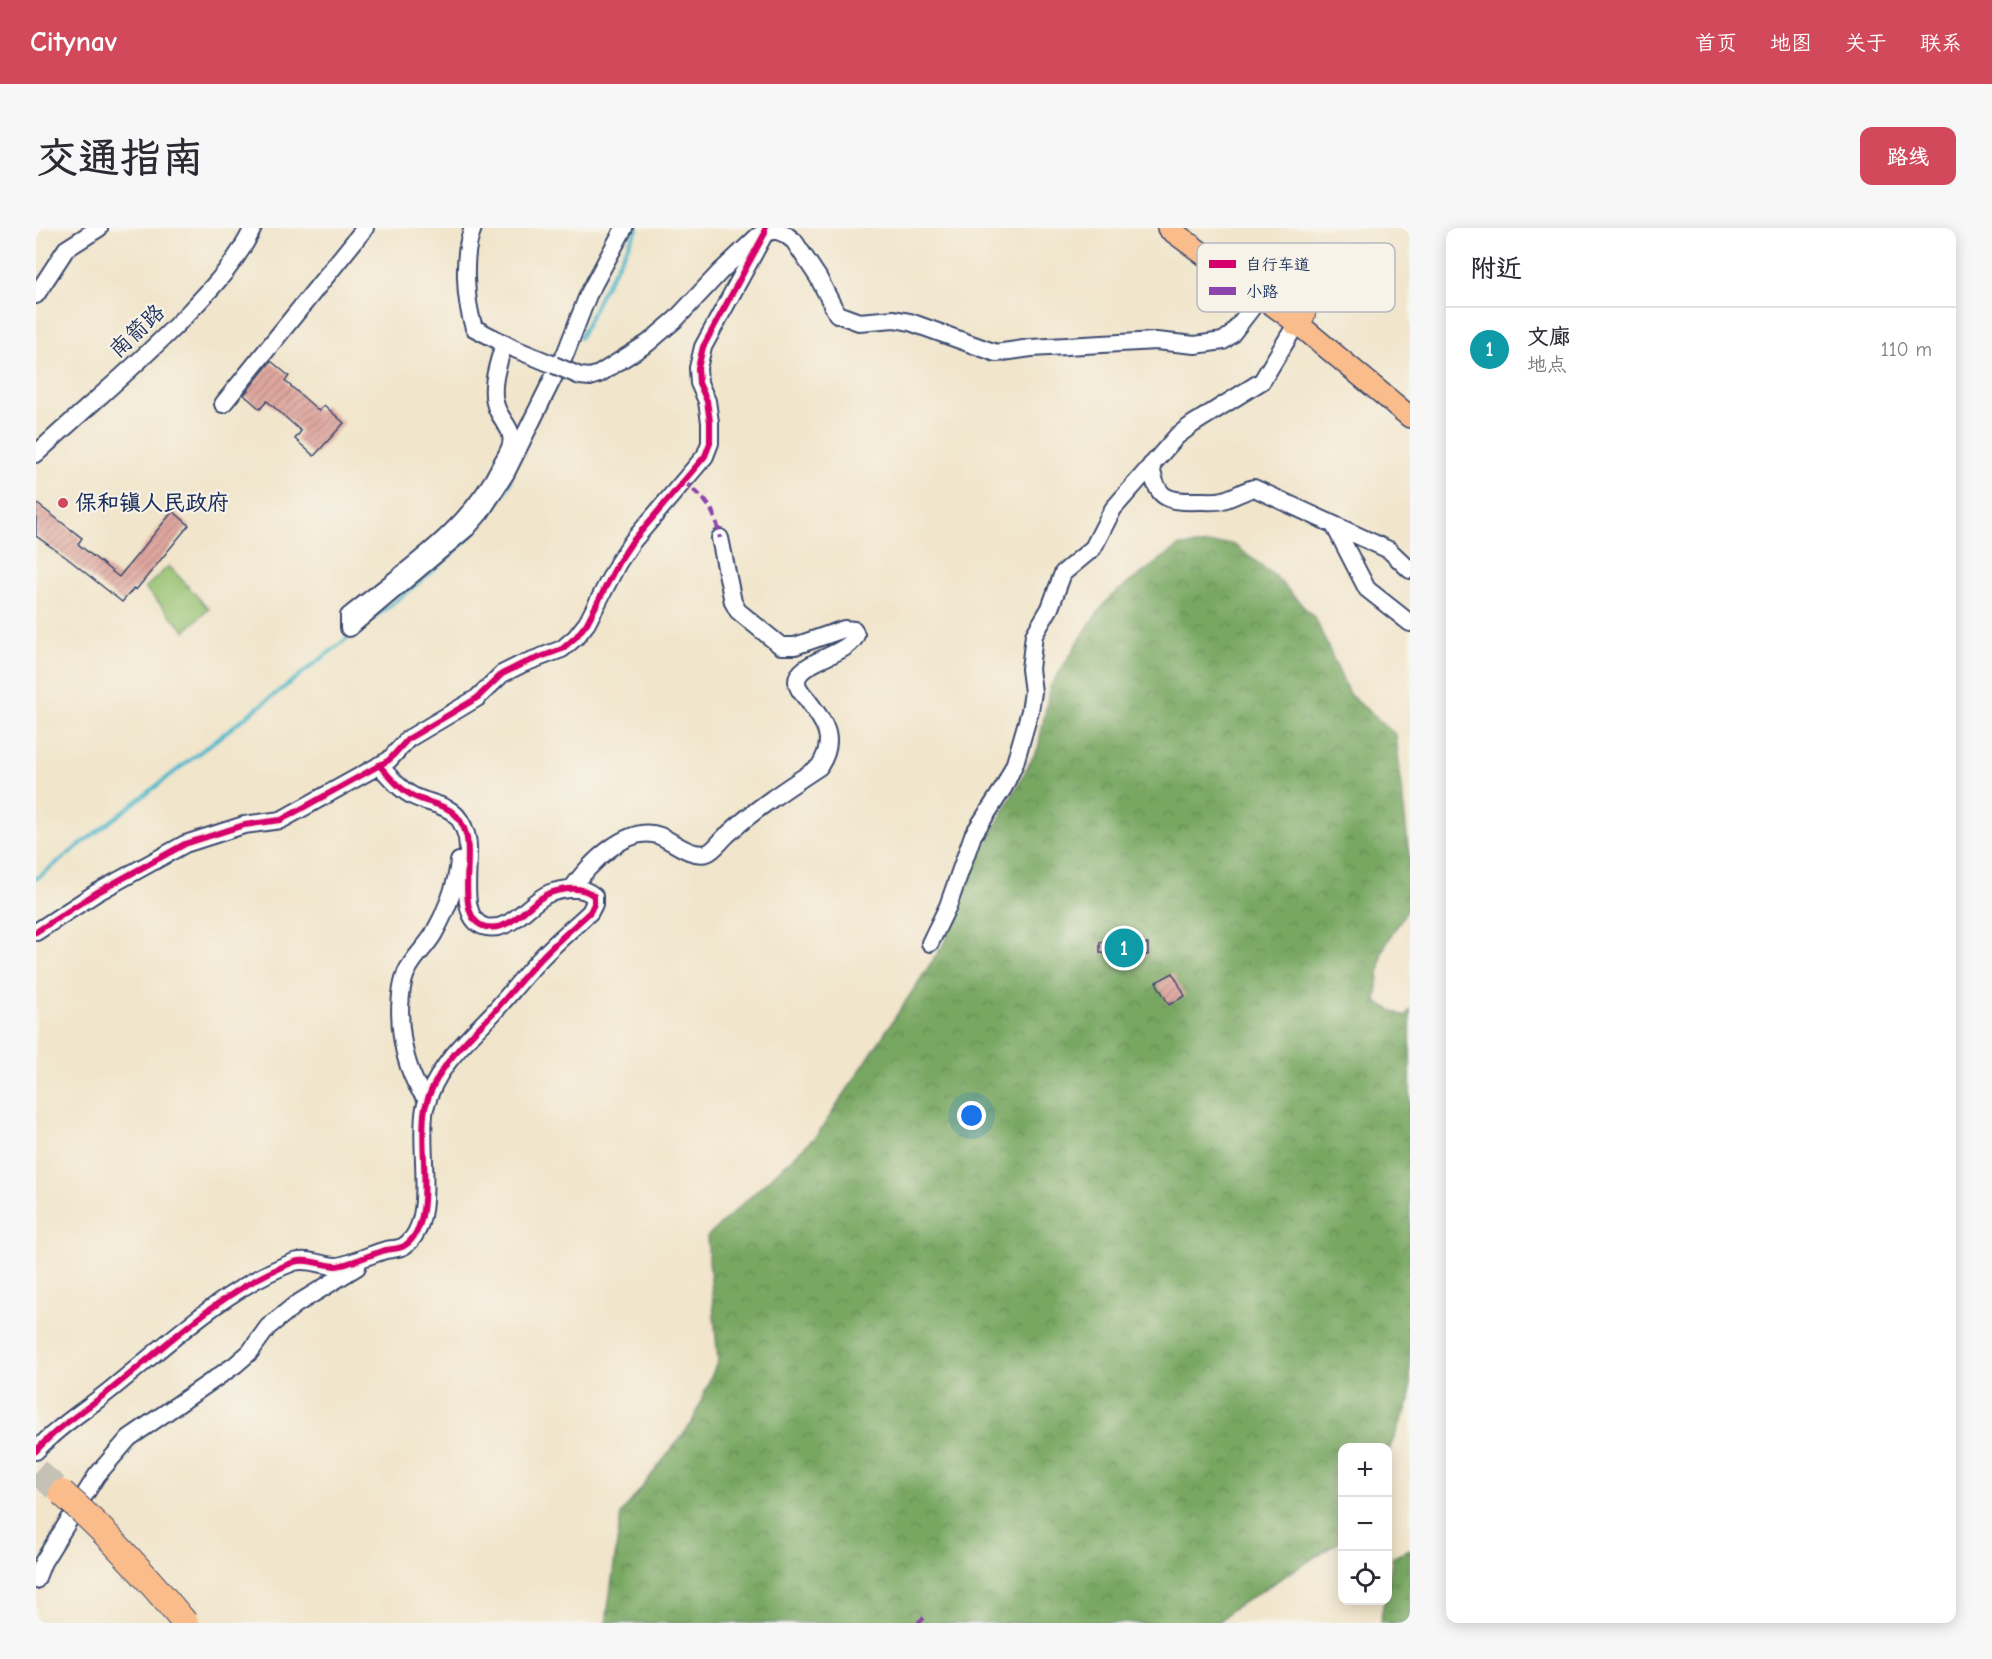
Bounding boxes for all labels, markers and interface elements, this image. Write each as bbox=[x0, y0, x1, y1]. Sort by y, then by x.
text: Citynav bbox=[30, 26, 117, 58]
text: 首页 bbox=[1695, 31, 1737, 55]
text: 地图 bbox=[1770, 31, 1812, 55]
text: 关于 bbox=[1845, 31, 1887, 55]
text: 联系 bbox=[1920, 31, 1962, 55]
button: 路线 bbox=[1860, 127, 1956, 185]
text: 交通指南 bbox=[36, 134, 204, 183]
legend bbox=[1197, 243, 1395, 312]
text: 附近 bbox=[1470, 254, 1522, 284]
text: 自行车道 bbox=[1246, 256, 1310, 274]
text: 小路 bbox=[1246, 283, 1278, 301]
street label: 南箭路 bbox=[104, 299, 170, 363]
text: 文廊 bbox=[1527, 324, 1571, 350]
text: 1 bbox=[1486, 338, 1493, 361]
text: 110 m bbox=[1881, 338, 1932, 361]
text: 地点 bbox=[1527, 353, 1567, 376]
place label: 保和镇人民政府 bbox=[75, 490, 229, 516]
marker: 保和镇人民政府 bbox=[56, 496, 70, 510]
pin: 1 bbox=[1104, 926, 1144, 970]
your location bbox=[957, 1101, 986, 1130]
map controls bbox=[1338, 1443, 1392, 1605]
button: + bbox=[1338, 1443, 1392, 1497]
button: − bbox=[1338, 1497, 1392, 1551]
button: locate bbox=[1338, 1551, 1392, 1605]

